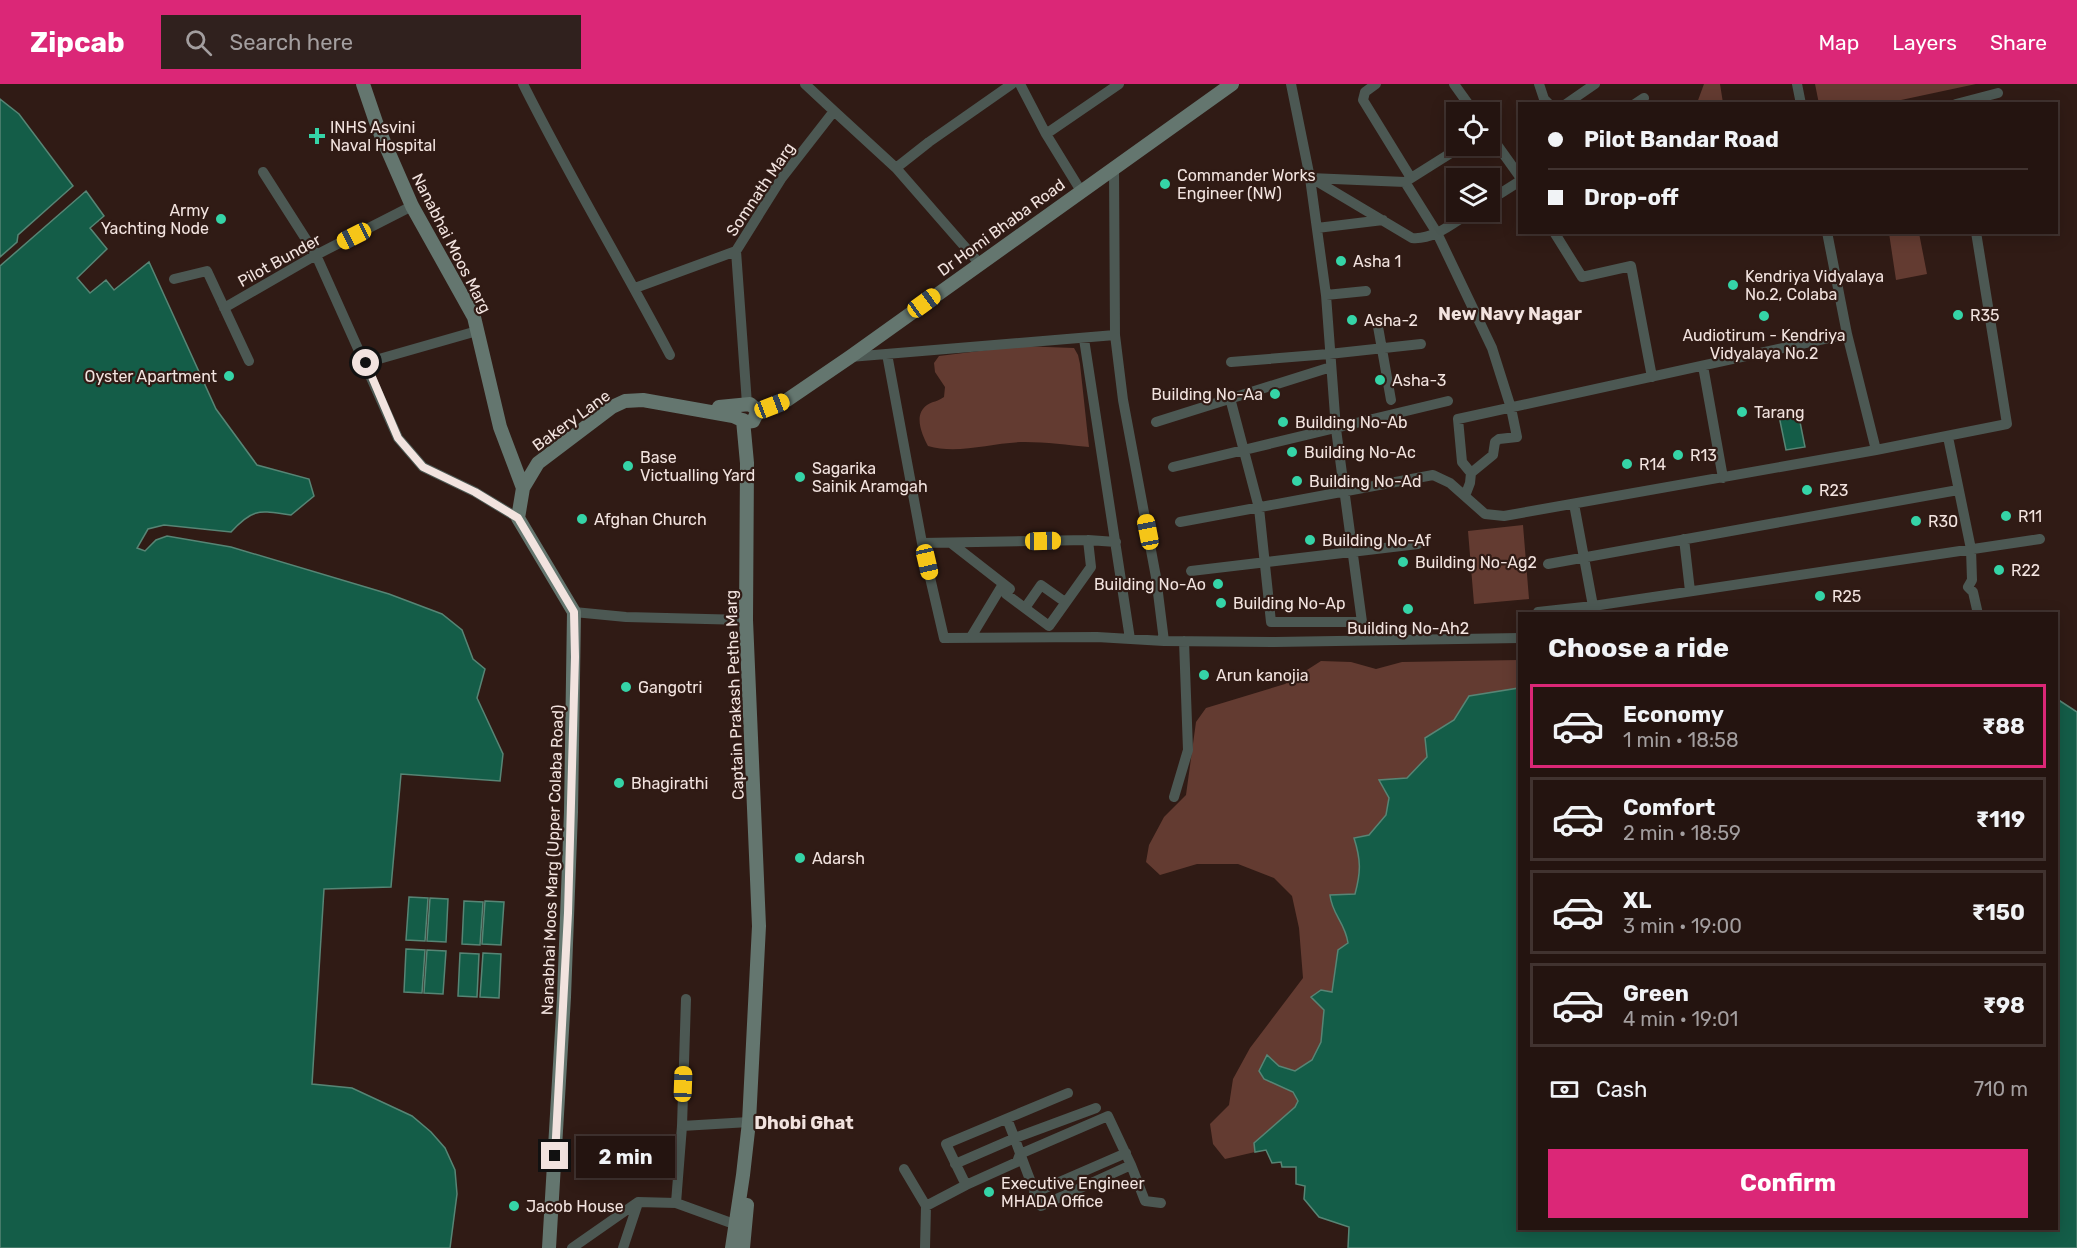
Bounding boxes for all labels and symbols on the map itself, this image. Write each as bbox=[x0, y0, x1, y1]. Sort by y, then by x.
place label: INHS Asvini Naval Hospital bbox=[330, 118, 436, 155]
marker: INHS Asvini Naval Hospital bbox=[308, 127, 326, 145]
street label: Somnath Marg bbox=[722, 139, 799, 240]
place label: Commander Works Engineer (NW) bbox=[1177, 166, 1316, 203]
street label: Nanabhai Moos Marg bbox=[408, 170, 495, 316]
street label: Dr Homi Bhaba Road bbox=[934, 175, 1069, 280]
marker: Commander Works Engineer (NW) bbox=[1158, 177, 1172, 191]
place label: Army Yachting Node bbox=[101, 201, 209, 238]
marker: Army Yachting Node bbox=[214, 212, 228, 226]
car bbox=[334, 220, 374, 252]
street label: Pilot Bunder bbox=[234, 230, 324, 291]
place label: Asha 1 bbox=[1353, 252, 1401, 271]
marker: Asha 1 bbox=[1334, 254, 1348, 268]
place label: Kendriya Vidyalaya No.2, Colaba bbox=[1745, 267, 1884, 304]
marker: Kendriya Vidyalaya No.2, Colaba bbox=[1726, 278, 1740, 292]
car bbox=[904, 285, 944, 321]
district label: New Navy Nagar bbox=[1438, 303, 1582, 325]
place label: R35 bbox=[1970, 306, 2000, 325]
marker: R35 bbox=[1951, 308, 1965, 322]
marker: Audiotirum - Kendriya Vidyalaya No.2 bbox=[1757, 309, 1771, 323]
place label: Asha-2 bbox=[1364, 311, 1418, 330]
marker: Asha-2 bbox=[1345, 313, 1359, 327]
place label: Audiotirum - Kendriya Vidyalaya No.2 bbox=[1682, 326, 1846, 363]
route start bbox=[352, 349, 379, 376]
place label: Oyster Apartment bbox=[85, 367, 217, 386]
marker: Oyster Apartment bbox=[222, 369, 236, 383]
place label: Asha-3 bbox=[1392, 371, 1446, 390]
marker: Asha-3 bbox=[1373, 373, 1387, 387]
place label: Building No-Aa bbox=[1151, 385, 1263, 404]
street label: Bakery Lane bbox=[529, 386, 614, 455]
marker: Building No-Aa bbox=[1268, 387, 1282, 401]
car bbox=[752, 391, 792, 421]
place label: Tarang bbox=[1754, 403, 1805, 422]
marker: Tarang bbox=[1735, 405, 1749, 419]
place label: Building No-Ab bbox=[1295, 413, 1408, 432]
marker: Building No-Ab bbox=[1276, 415, 1290, 429]
place label: Building No-Ac bbox=[1304, 443, 1416, 462]
marker: Building No-Ac bbox=[1285, 445, 1299, 459]
place label: R13 bbox=[1690, 446, 1717, 465]
place label: Base Victualling Yard bbox=[640, 448, 755, 485]
marker: R13 bbox=[1671, 448, 1685, 462]
place label: R14 bbox=[1639, 455, 1666, 474]
marker: R14 bbox=[1620, 457, 1634, 471]
marker: Base Victualling Yard bbox=[621, 459, 635, 473]
place label: Sagarika Sainik Aramgah bbox=[812, 459, 928, 496]
marker: Sagarika Sainik Aramgah bbox=[793, 470, 807, 484]
place label: Building No-Ad bbox=[1309, 472, 1421, 491]
marker: Building No-Ad bbox=[1290, 474, 1304, 488]
place label: R23 bbox=[1819, 481, 1849, 500]
marker: R23 bbox=[1800, 483, 1814, 497]
place label: R11 bbox=[2018, 507, 2042, 526]
marker: R11 bbox=[1999, 509, 2013, 523]
place label: Afghan Church bbox=[594, 510, 707, 529]
marker: Afghan Church bbox=[575, 512, 589, 526]
place label: R30 bbox=[1928, 512, 1958, 531]
car bbox=[1136, 513, 1160, 551]
marker: R30 bbox=[1909, 514, 1923, 528]
place label: Building No-Af bbox=[1322, 531, 1432, 550]
car bbox=[1025, 532, 1061, 550]
marker: Building No-Af bbox=[1303, 533, 1317, 547]
car bbox=[914, 542, 940, 582]
place label: Building No-Ag2 bbox=[1415, 553, 1537, 572]
marker: Building No-Ag2 bbox=[1396, 555, 1410, 569]
place label: R22 bbox=[2011, 561, 2040, 580]
marker: R22 bbox=[1992, 563, 2006, 577]
place label: Building No-Ao bbox=[1094, 575, 1206, 594]
marker: Building No-Ao bbox=[1211, 577, 1225, 591]
place label: R25 bbox=[1832, 587, 1861, 606]
marker: R25 bbox=[1813, 589, 1827, 603]
street label: Captain Prakash Pethe Marg bbox=[721, 590, 748, 800]
place label: Building No-Ap bbox=[1233, 594, 1346, 613]
marker: Building No-Ap bbox=[1214, 596, 1228, 610]
marker: Building No-Ah2 bbox=[1401, 602, 1415, 616]
place label: Building No-Ah2 bbox=[1347, 619, 1469, 638]
place label: Arun kanojia bbox=[1216, 666, 1309, 685]
marker: Arun kanojia bbox=[1197, 668, 1211, 682]
place label: Gangotri bbox=[638, 678, 702, 697]
marker: Gangotri bbox=[619, 680, 633, 694]
street label: Nanabhai Moos Marg (Upper Colaba Road) bbox=[538, 704, 567, 1016]
place label: Bhagirathi bbox=[631, 774, 708, 793]
marker: Bhagirathi bbox=[612, 776, 626, 790]
place label: Adarsh bbox=[812, 849, 865, 868]
marker: Adarsh bbox=[793, 851, 807, 865]
car bbox=[673, 1066, 693, 1102]
district label: Dhobi Ghat bbox=[754, 1112, 854, 1134]
callout: 2 min bbox=[576, 1135, 675, 1177]
route end bbox=[541, 1142, 568, 1169]
place label: Executive Engineer MHADA Office bbox=[1001, 1174, 1145, 1211]
marker: Executive Engineer MHADA Office bbox=[982, 1185, 996, 1199]
place label: Jacob House bbox=[526, 1197, 624, 1216]
marker: Jacob House bbox=[507, 1199, 521, 1213]

